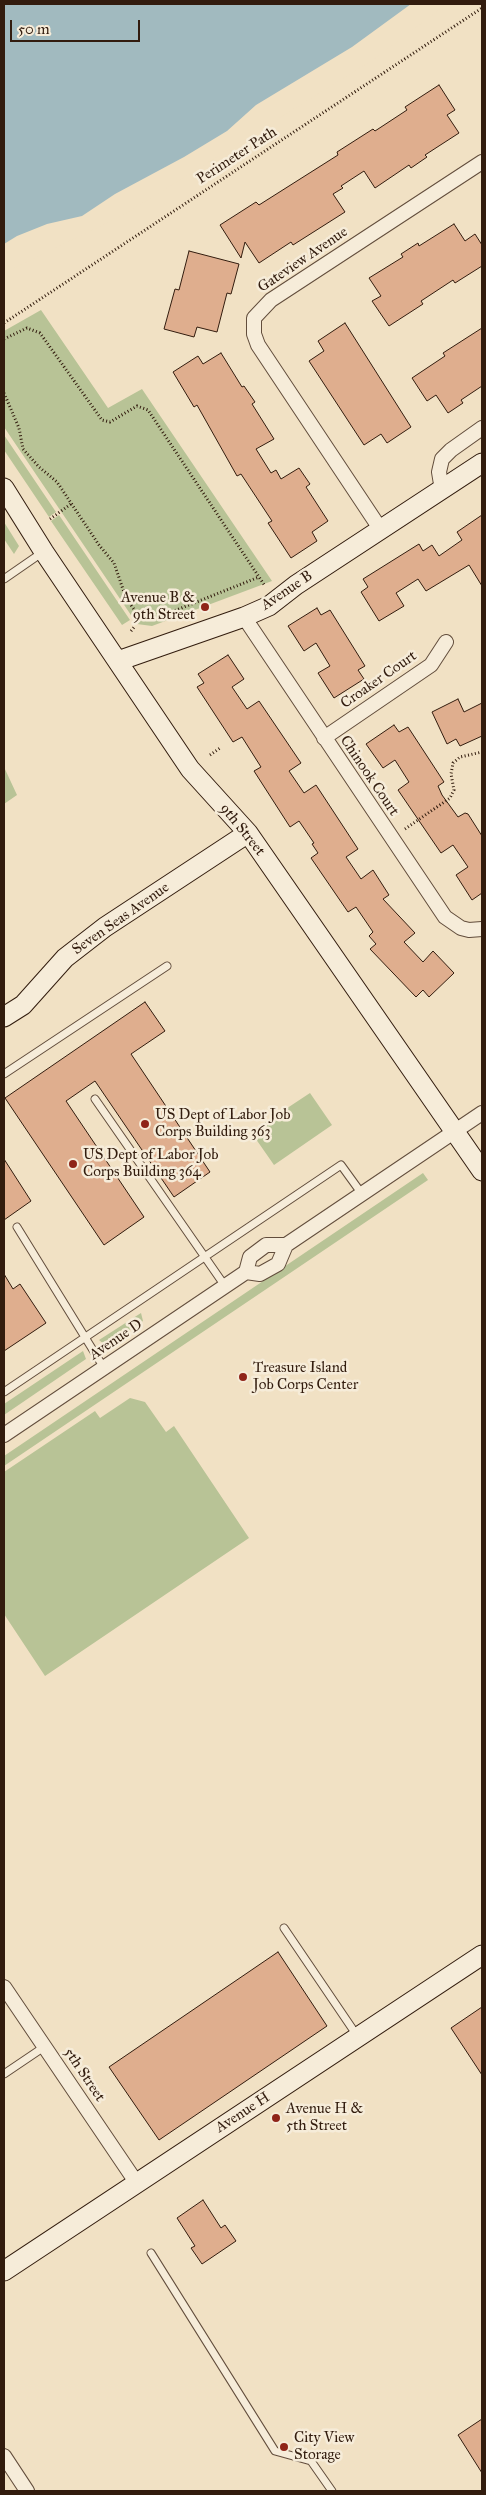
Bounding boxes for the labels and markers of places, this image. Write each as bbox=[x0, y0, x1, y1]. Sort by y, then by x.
place label: Avenue B & 9th Street bbox=[121, 589, 195, 624]
marker: Avenue B & 9th Street bbox=[199, 601, 211, 613]
place label: US Dept of Labor Job Corps Building 363 bbox=[155, 1106, 291, 1141]
marker: US Dept of Labor Job Corps Building 363 bbox=[139, 1118, 151, 1130]
place label: US Dept of Labor Job Corps Building 364 bbox=[83, 1146, 219, 1181]
marker: US Dept of Labor Job Corps Building 364 bbox=[67, 1158, 79, 1170]
place label: Treasure Island Job Corps Center bbox=[253, 1359, 358, 1394]
marker: Treasure Island Job Corps Center bbox=[237, 1371, 249, 1383]
place label: Avenue H & 5th Street bbox=[286, 2100, 363, 2135]
marker: Avenue H & 5th Street bbox=[270, 2112, 282, 2124]
place label: City View Storage bbox=[294, 2429, 354, 2464]
marker: City View Storage bbox=[278, 2441, 290, 2453]

